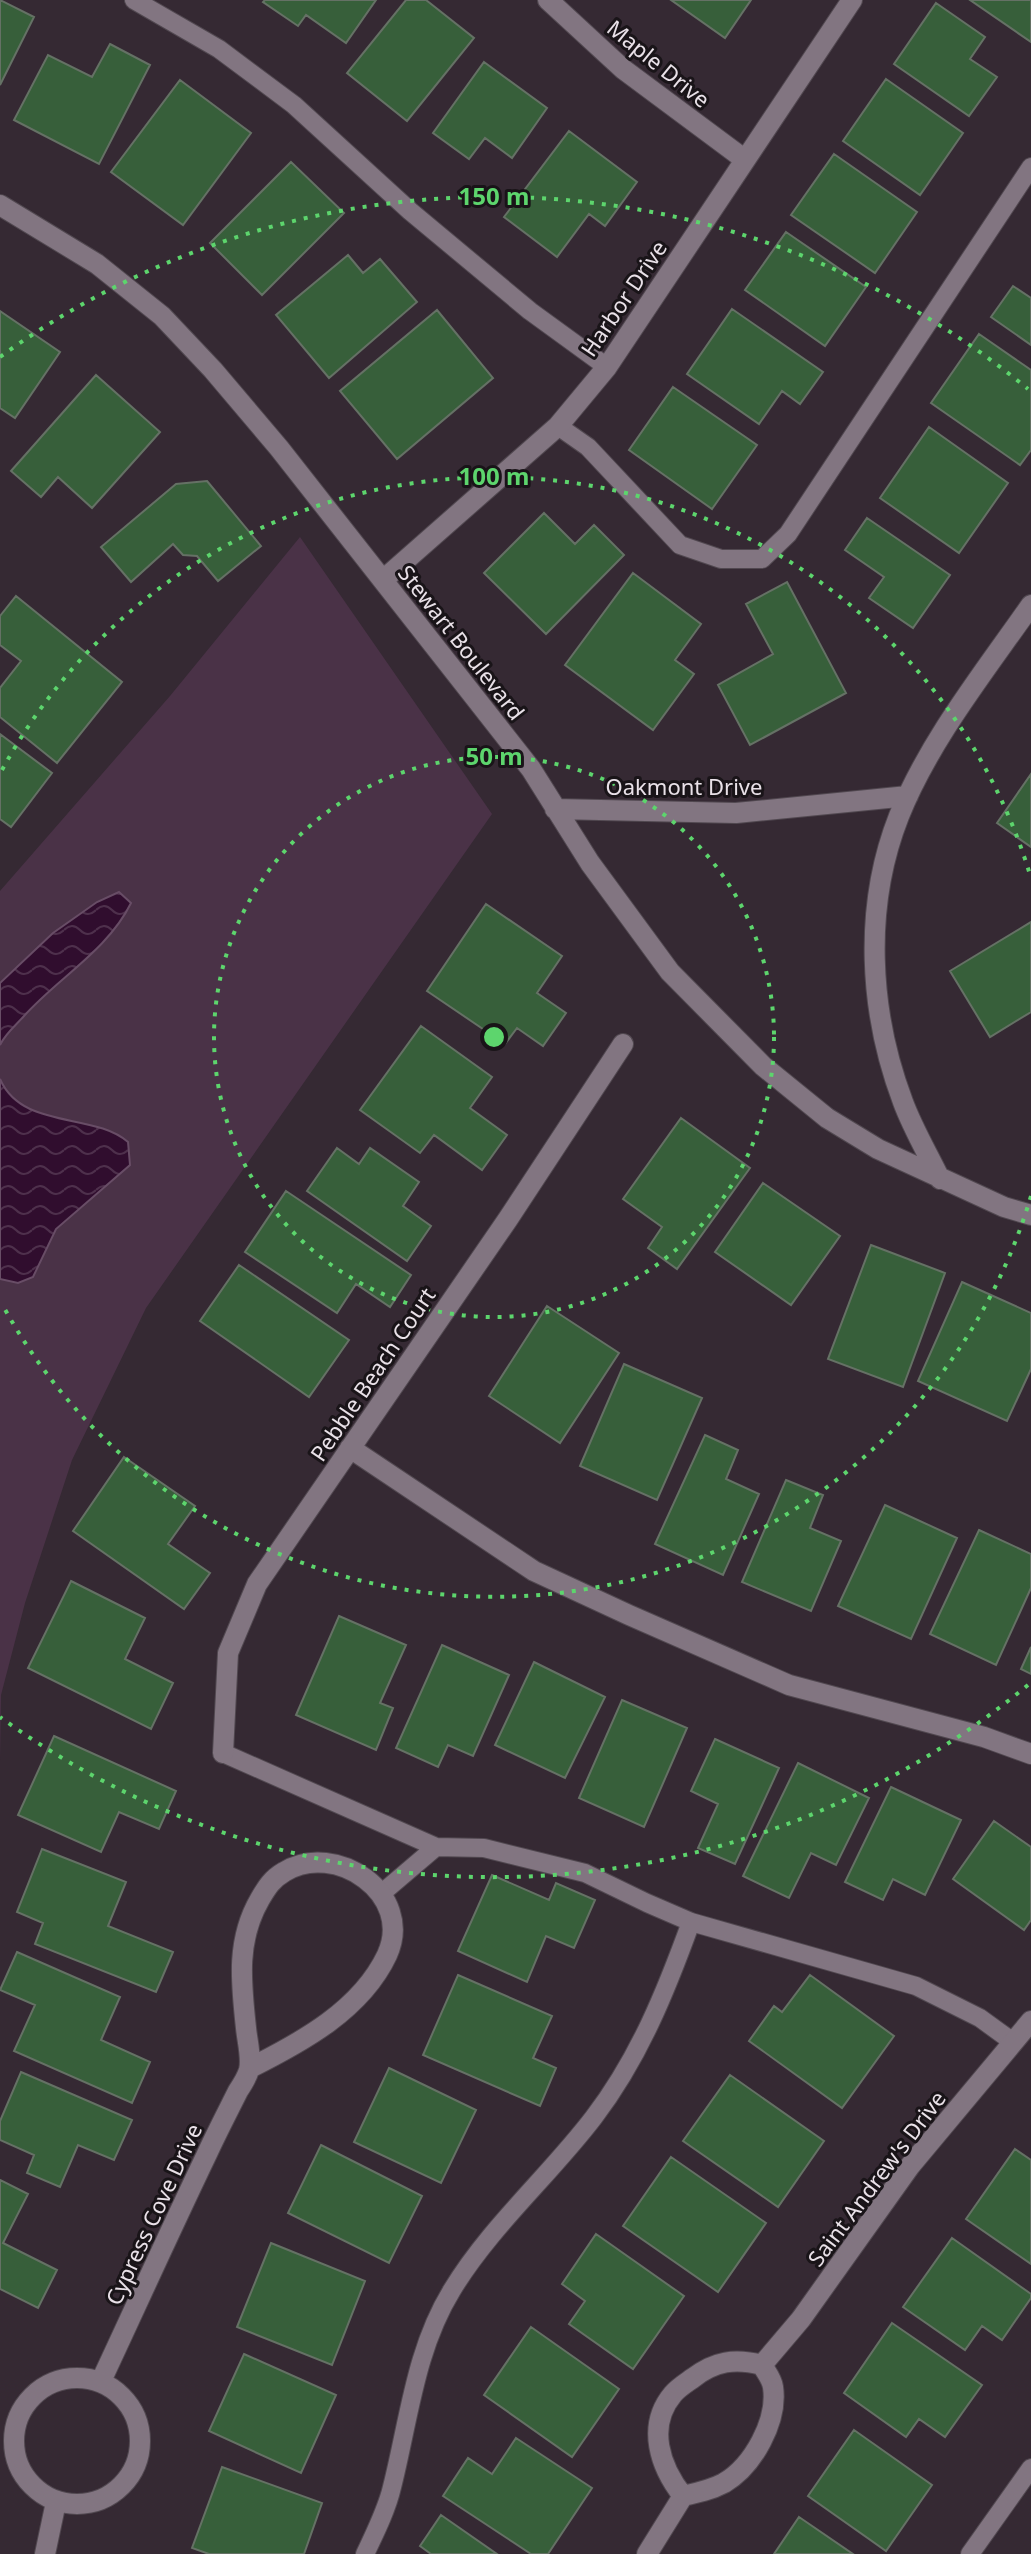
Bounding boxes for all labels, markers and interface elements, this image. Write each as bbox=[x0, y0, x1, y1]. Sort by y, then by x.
street label: Maple Drive bbox=[601, 12, 717, 114]
text: 150 m bbox=[459, 179, 529, 212]
street label: Harbor Drive bbox=[573, 234, 673, 362]
text: 100 m bbox=[459, 459, 529, 492]
street label: Stewart Boulevard bbox=[392, 558, 532, 726]
text: 50 m bbox=[465, 739, 523, 772]
street label: Oakmont Drive bbox=[606, 771, 762, 801]
centre of rings bbox=[480, 1023, 508, 1051]
street label: Pebble Beach Court bbox=[303, 1281, 441, 1467]
street label: Saint Andrew's Drive bbox=[800, 2084, 952, 2272]
street label: Cypress Cove Drive bbox=[98, 2118, 208, 2310]

